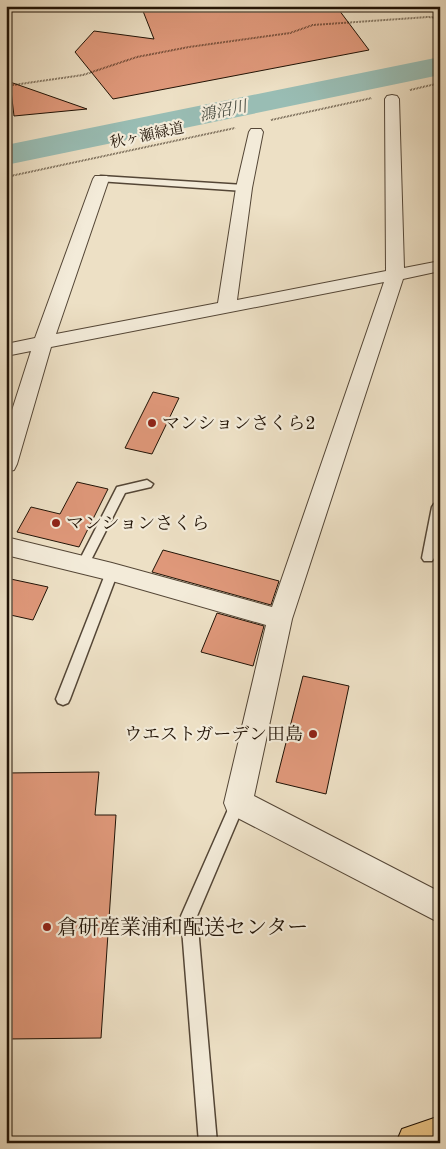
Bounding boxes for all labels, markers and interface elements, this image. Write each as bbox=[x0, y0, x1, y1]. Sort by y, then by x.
water label: 鴻沼川 bbox=[198, 97, 251, 125]
street label: 秋ヶ瀬緑道 bbox=[109, 119, 186, 152]
place label: マンションさくら2 bbox=[162, 414, 316, 433]
marker: マンションさくら2 bbox=[146, 417, 158, 429]
place label: マンションさくら bbox=[66, 514, 209, 533]
marker: マンションさくら bbox=[50, 517, 62, 529]
place label: ウエストガーデン田島 bbox=[124, 724, 303, 744]
marker: ウエストガーデン田島 bbox=[307, 728, 319, 740]
place label: 倉研産業浦和配送センター bbox=[57, 916, 308, 939]
marker: 倉研産業浦和配送センター bbox=[41, 921, 53, 933]

